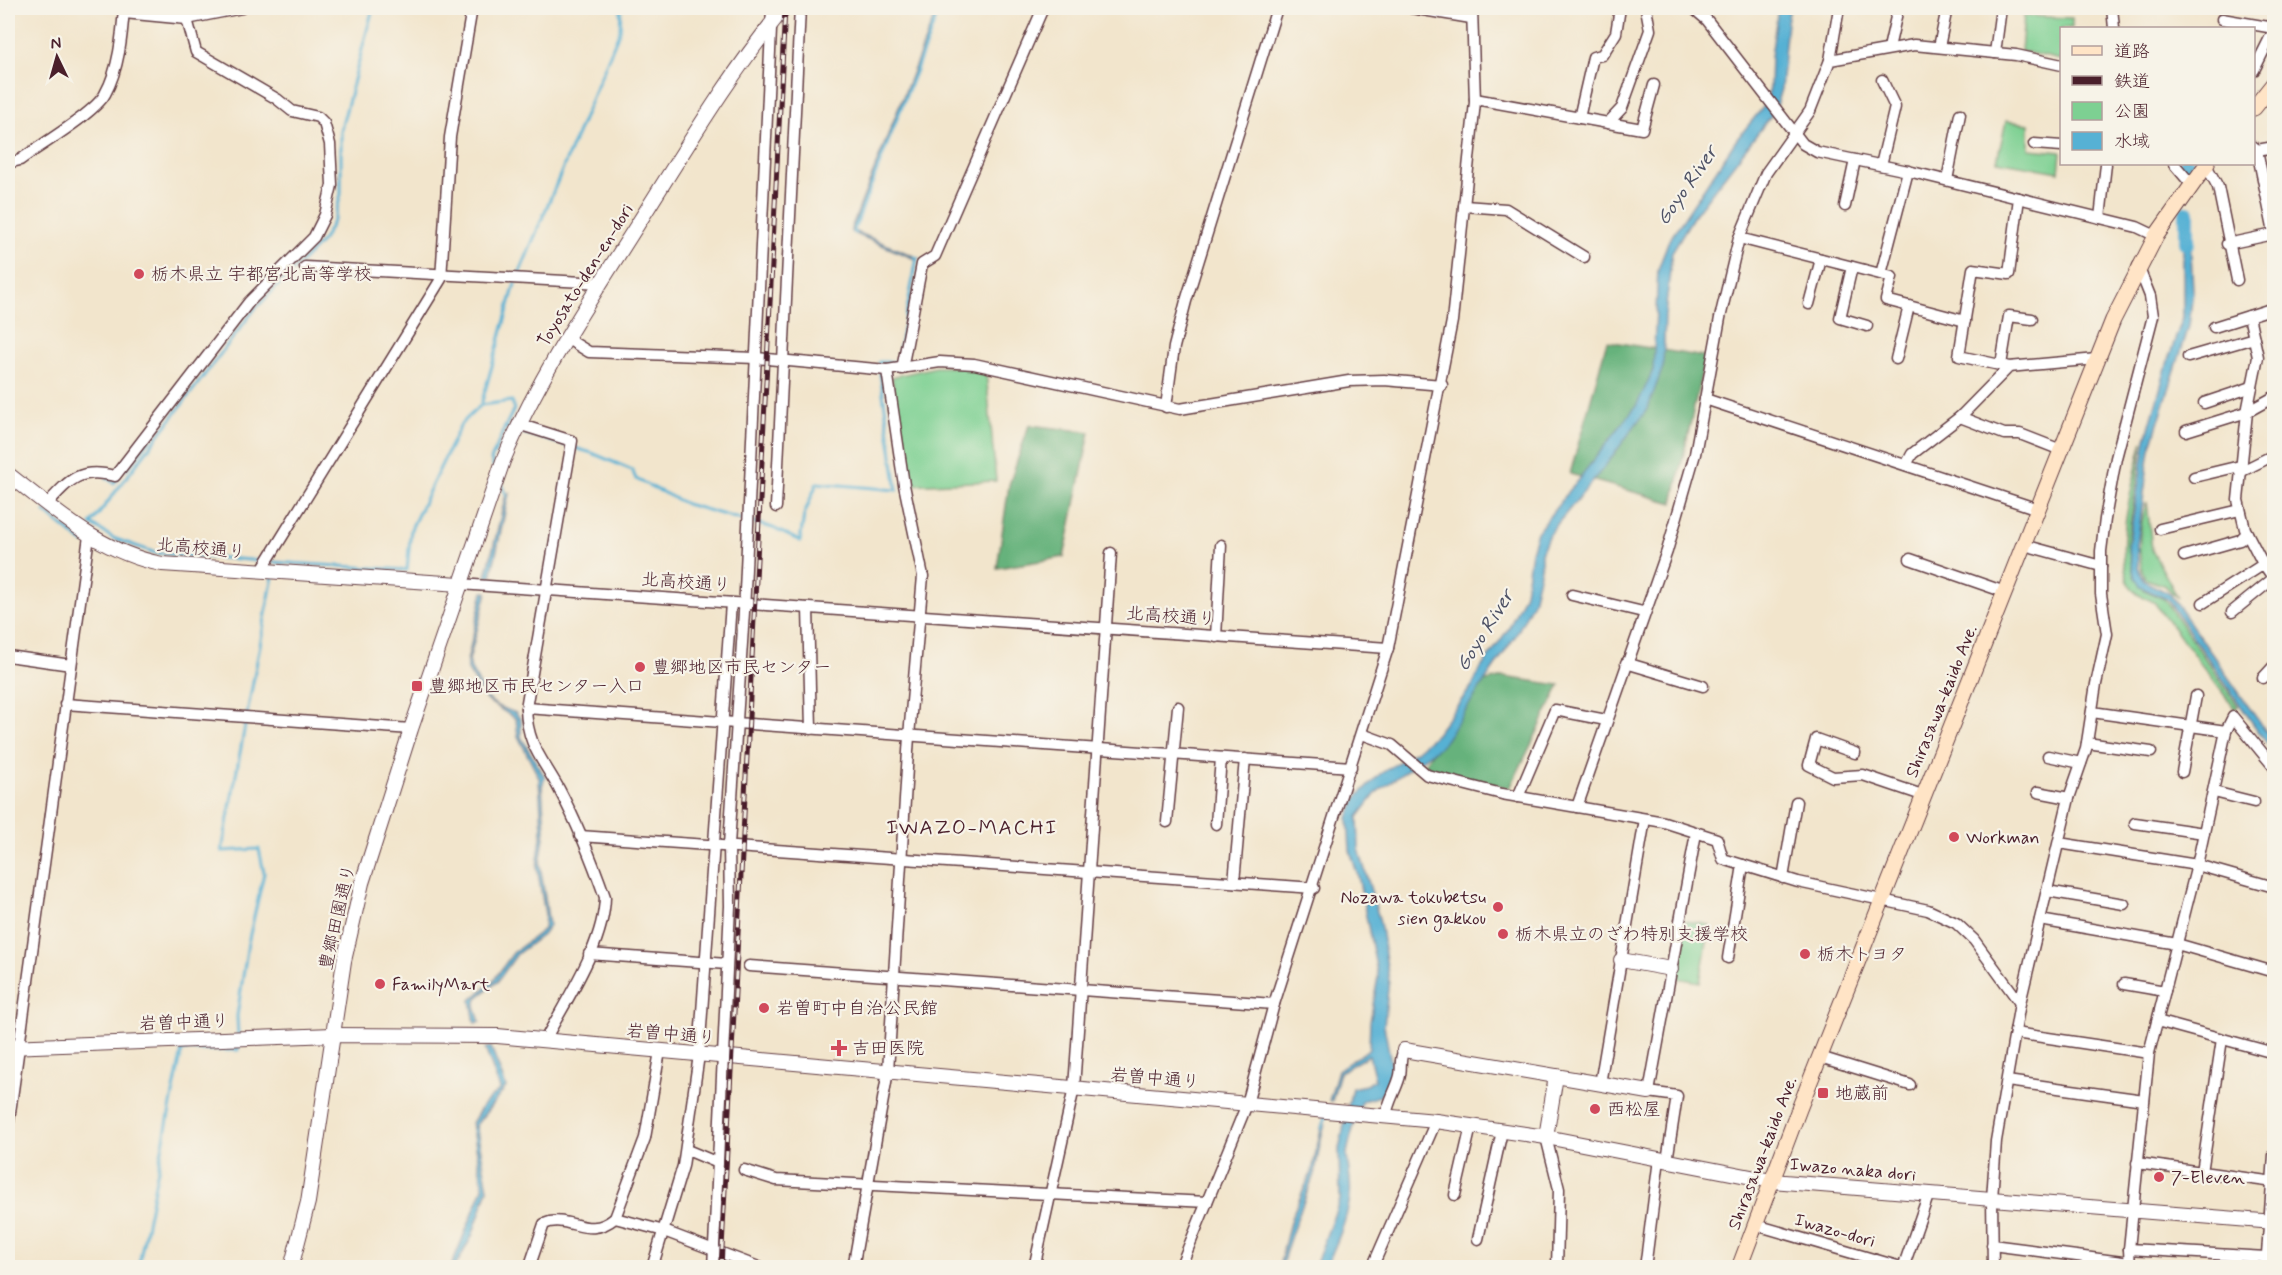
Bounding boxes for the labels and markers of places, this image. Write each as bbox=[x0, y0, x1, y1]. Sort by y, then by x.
place label: 栃木県立 宇都宮北高等学校 bbox=[151, 263, 372, 287]
marker: 栃木県立 宇都宮北高等学校 bbox=[132, 267, 146, 281]
place label: 豊郷地区市民センター bbox=[652, 656, 831, 680]
marker: 豊郷地区市民センター bbox=[633, 660, 647, 674]
place label: 豊郷地区市民センター入口 bbox=[429, 675, 644, 699]
marker: 豊郷地区市民センター入口 bbox=[410, 679, 424, 693]
place label: Workman bbox=[1966, 826, 2040, 850]
marker: Workman bbox=[1947, 830, 1961, 844]
place label: Nozawa tokubetsu sien gakkou bbox=[1341, 886, 1486, 932]
marker: Nozawa tokubetsu sien gakkou bbox=[1491, 900, 1505, 914]
place label: 栃木県立のざわ特別支援学校 bbox=[1515, 923, 1748, 947]
marker: 栃木県立のざわ特別支援学校 bbox=[1496, 927, 1510, 941]
place label: 栃木トヨタ bbox=[1817, 943, 1907, 967]
marker: 栃木トヨタ bbox=[1798, 947, 1812, 961]
place label: FamilyMart bbox=[392, 973, 491, 997]
marker: FamilyMart bbox=[373, 977, 387, 991]
place label: 岩曽町中自治公民館 bbox=[776, 997, 938, 1021]
marker: 岩曽町中自治公民館 bbox=[757, 1001, 771, 1015]
place label: 吉田医院 bbox=[852, 1037, 924, 1061]
marker: 吉田医院 bbox=[830, 1039, 848, 1057]
place label: 地蔵前 bbox=[1835, 1082, 1889, 1106]
marker: 地蔵前 bbox=[1816, 1086, 1830, 1100]
place label: 西松屋 bbox=[1607, 1098, 1661, 1122]
marker: 西松屋 bbox=[1588, 1102, 1602, 1116]
place label: 7-Eleven bbox=[2171, 1166, 2245, 1190]
marker: 7-Eleven bbox=[2152, 1170, 2166, 1184]

